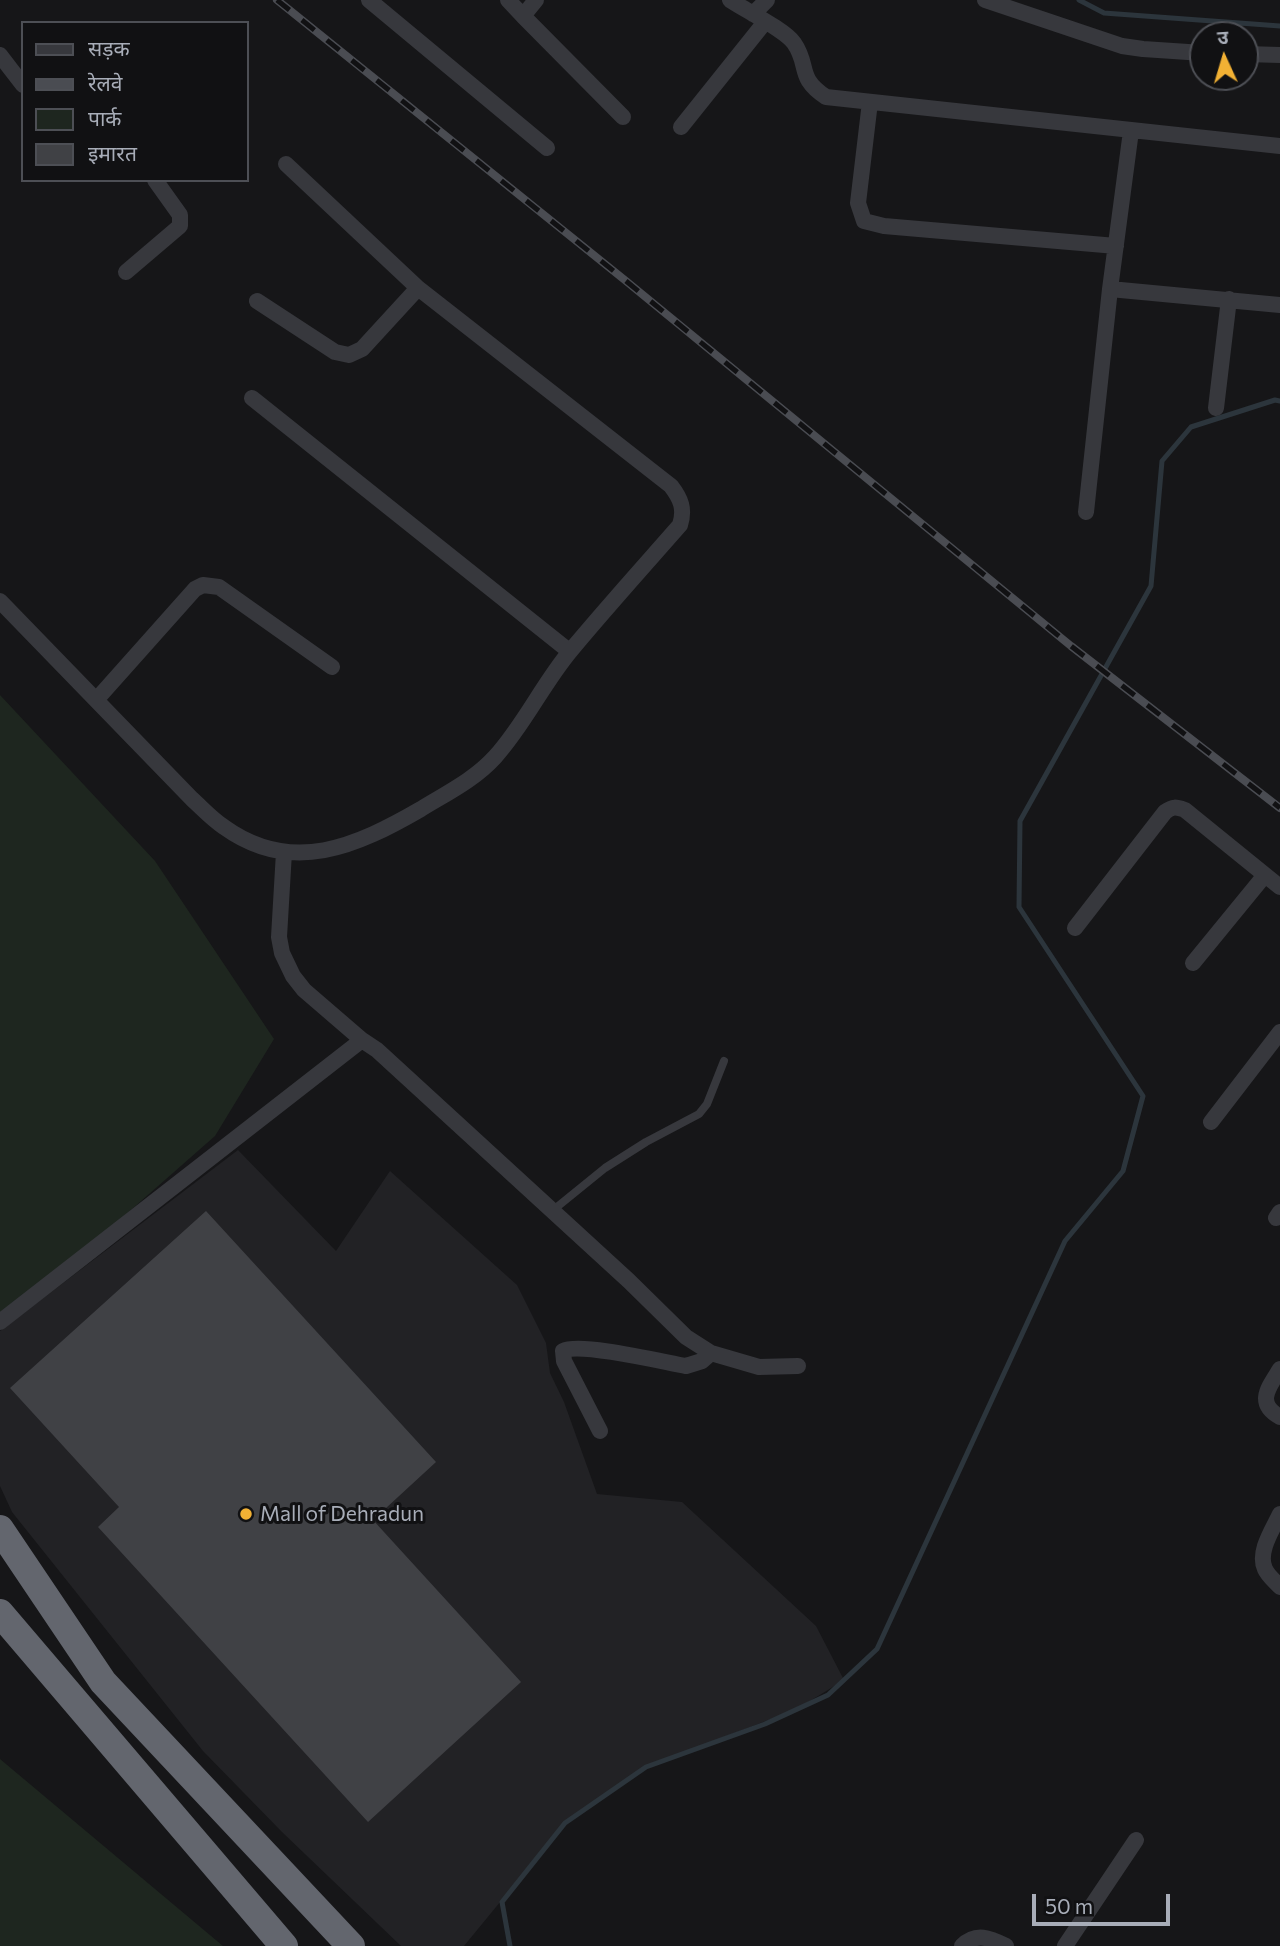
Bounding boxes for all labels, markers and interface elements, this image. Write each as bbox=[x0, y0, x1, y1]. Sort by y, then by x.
legend bbox=[21, 21, 248, 182]
north arrow bbox=[1189, 21, 1259, 91]
text: उ bbox=[1216, 25, 1229, 48]
text: सड़क bbox=[88, 35, 130, 60]
text: रेलवे bbox=[88, 70, 123, 95]
text: पार्क bbox=[88, 105, 122, 130]
text: इमारत bbox=[88, 140, 137, 165]
place label: Mall of Dehradun bbox=[260, 1501, 424, 1527]
marker: Mall of Dehradun bbox=[238, 1506, 254, 1522]
scale bar bbox=[1035, 1880, 1173, 1924]
text: 50 m bbox=[1045, 1893, 1093, 1918]

